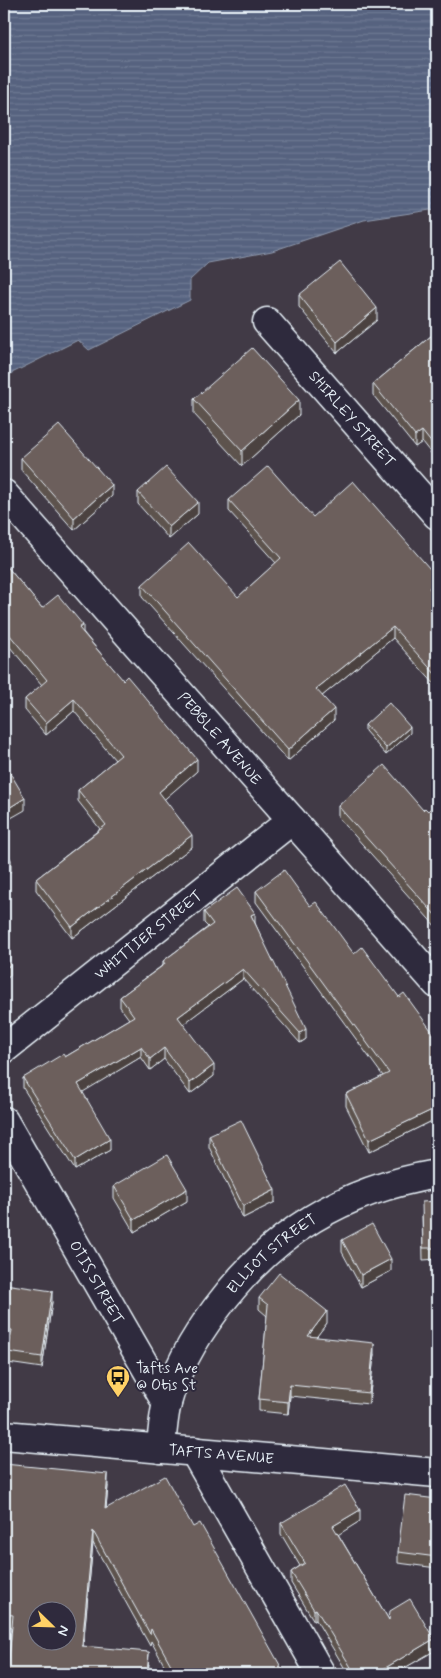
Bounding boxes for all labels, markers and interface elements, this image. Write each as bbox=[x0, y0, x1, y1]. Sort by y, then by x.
street label: SHIRLEY STREET bbox=[304, 367, 399, 472]
street label: PEBBLE AVENUE bbox=[173, 688, 266, 790]
street label: WHITTIER STREET bbox=[90, 886, 207, 984]
street label: ELLIOT STREET bbox=[223, 1209, 321, 1299]
street label: OTIS STREET bbox=[64, 1237, 128, 1328]
place label: Tafts Ave @ Otis St bbox=[136, 1359, 198, 1396]
bus stop icon: Tafts Ave @ Otis St bbox=[105, 1364, 131, 1398]
street label: TAFTS AVENUE bbox=[168, 1440, 275, 1470]
north arrow bbox=[28, 1600, 78, 1650]
text: N bbox=[53, 1623, 73, 1638]

